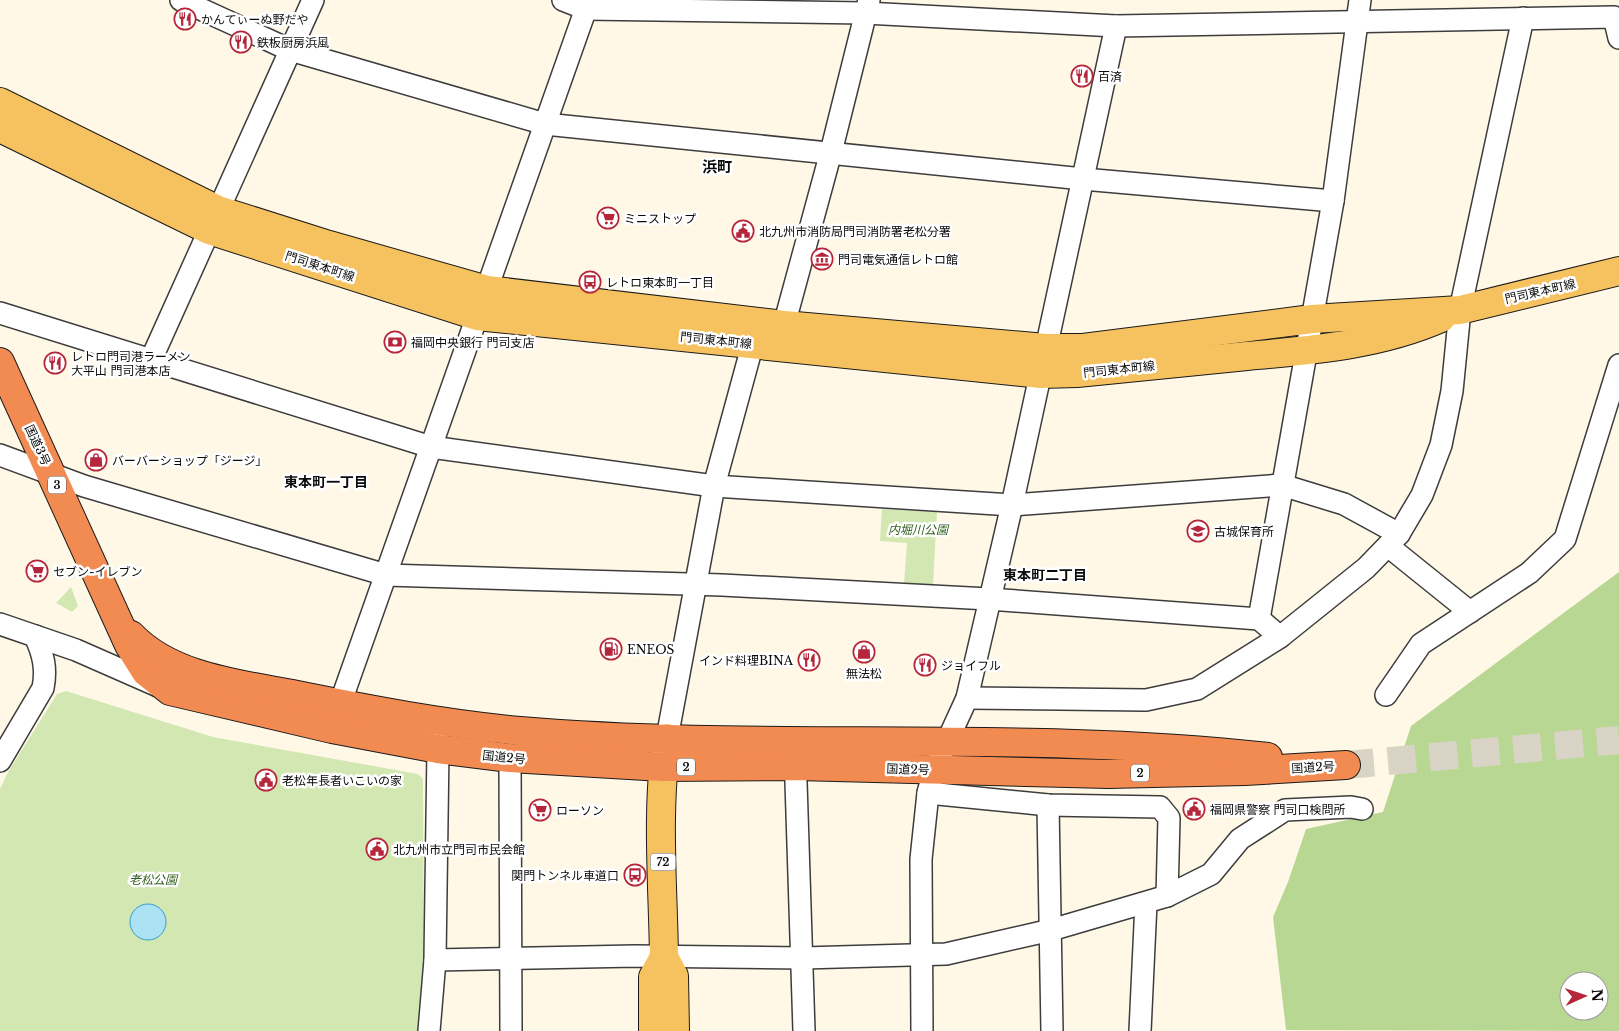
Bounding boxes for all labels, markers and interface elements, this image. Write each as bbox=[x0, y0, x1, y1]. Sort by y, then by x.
restaurant icon: かんてぃーぬ野だや bbox=[173, 7, 197, 31]
place label: かんてぃーぬ野だや bbox=[201, 12, 308, 27]
restaurant icon: 鉄板厨房浜風 bbox=[229, 30, 253, 54]
place label: 鉄板厨房浜風 bbox=[257, 35, 329, 50]
restaurant icon: 百済 bbox=[1070, 64, 1094, 88]
place label: 百済 bbox=[1098, 69, 1122, 84]
district label: 浜町 bbox=[702, 157, 732, 176]
supermarket icon: ミニストップ bbox=[596, 206, 620, 230]
place label: ミニストップ bbox=[624, 211, 696, 226]
public building icon: 北九州市消防局門司消防署老松分署 bbox=[731, 219, 755, 243]
place label: 北九州市消防局門司消防署老松分署 bbox=[759, 224, 951, 239]
museum icon: 門司電気通信レトロ館 bbox=[810, 247, 834, 271]
street label: 門司東本町線 bbox=[283, 248, 357, 284]
place label: 門司電気通信レトロ館 bbox=[838, 252, 958, 267]
bus stop icon: レトロ東本町一丁目 bbox=[578, 270, 602, 294]
place label: レトロ東本町一丁目 bbox=[606, 275, 714, 290]
street label: 門司東本町線 bbox=[1503, 276, 1577, 306]
street label: 門司東本町線 bbox=[679, 329, 753, 351]
bank icon: 福岡中央銀行 門司支店 bbox=[383, 330, 407, 354]
place label: 福岡中央銀行 門司支店 bbox=[411, 335, 534, 350]
place label: レトロ門司港ラーメン 大平山 門司港本店 bbox=[71, 349, 191, 378]
restaurant icon: レトロ門司港ラーメン 大平山 門司港本店 bbox=[43, 351, 67, 375]
street label: 門司東本町線 bbox=[1082, 358, 1156, 380]
street label: 国道3号 bbox=[22, 422, 54, 468]
shop icon: バーバーショップ「ジージ」 bbox=[84, 448, 108, 472]
place label: バーバーショップ「ジージ」 bbox=[112, 453, 267, 468]
district label: 東本町一丁目 bbox=[284, 473, 368, 491]
road number: 3 bbox=[48, 476, 66, 494]
school or university icon: 古城保育所 bbox=[1186, 519, 1210, 543]
park label: 内堀川公園 bbox=[888, 522, 950, 537]
place label: 古城保育所 bbox=[1214, 524, 1274, 539]
supermarket icon: セブン-イレブン bbox=[25, 559, 49, 583]
place label: セブン-イレブン bbox=[53, 564, 143, 579]
district label: 東本町二丁目 bbox=[1003, 566, 1087, 584]
fuel station icon: ENEOS bbox=[599, 637, 623, 661]
shop icon: 無法松 bbox=[852, 640, 876, 664]
place label: ENEOS bbox=[627, 642, 675, 657]
restaurant icon: インド料理BINA bbox=[797, 648, 821, 672]
place label: インド料理BINA bbox=[699, 653, 794, 668]
restaurant icon: ジョイフル bbox=[913, 653, 937, 677]
place label: ジョイフル bbox=[941, 658, 1001, 673]
place label: 無法松 bbox=[846, 666, 882, 681]
street label: 国道2号 bbox=[482, 747, 526, 767]
street label: 国道2号 bbox=[1291, 758, 1335, 776]
road number: 2 bbox=[677, 759, 695, 776]
street label: 国道2号 bbox=[886, 761, 930, 777]
road number: 2 bbox=[1131, 764, 1149, 781]
public building icon: 老松年長者いこいの家 bbox=[254, 768, 278, 792]
place label: 老松年長者いこいの家 bbox=[282, 773, 402, 788]
public building icon: 福岡県警察 門司口検問所 bbox=[1182, 797, 1206, 821]
supermarket icon: ローソン bbox=[528, 798, 552, 822]
place label: 福岡県警察 門司口検問所 bbox=[1210, 802, 1345, 817]
place label: ローソン bbox=[556, 803, 604, 818]
public building icon: 北九州市立門司市民会館 bbox=[365, 837, 389, 861]
place label: 北九州市立門司市民会館 bbox=[393, 842, 525, 857]
road number: 72 bbox=[650, 854, 676, 870]
bus stop icon: 関門トンネル車道口 bbox=[623, 863, 647, 887]
place label: 関門トンネル車道口 bbox=[511, 868, 619, 883]
park label: 老松公園 bbox=[129, 872, 179, 887]
north arrow bbox=[1559, 971, 1609, 1021]
text: N bbox=[1588, 988, 1606, 1002]

